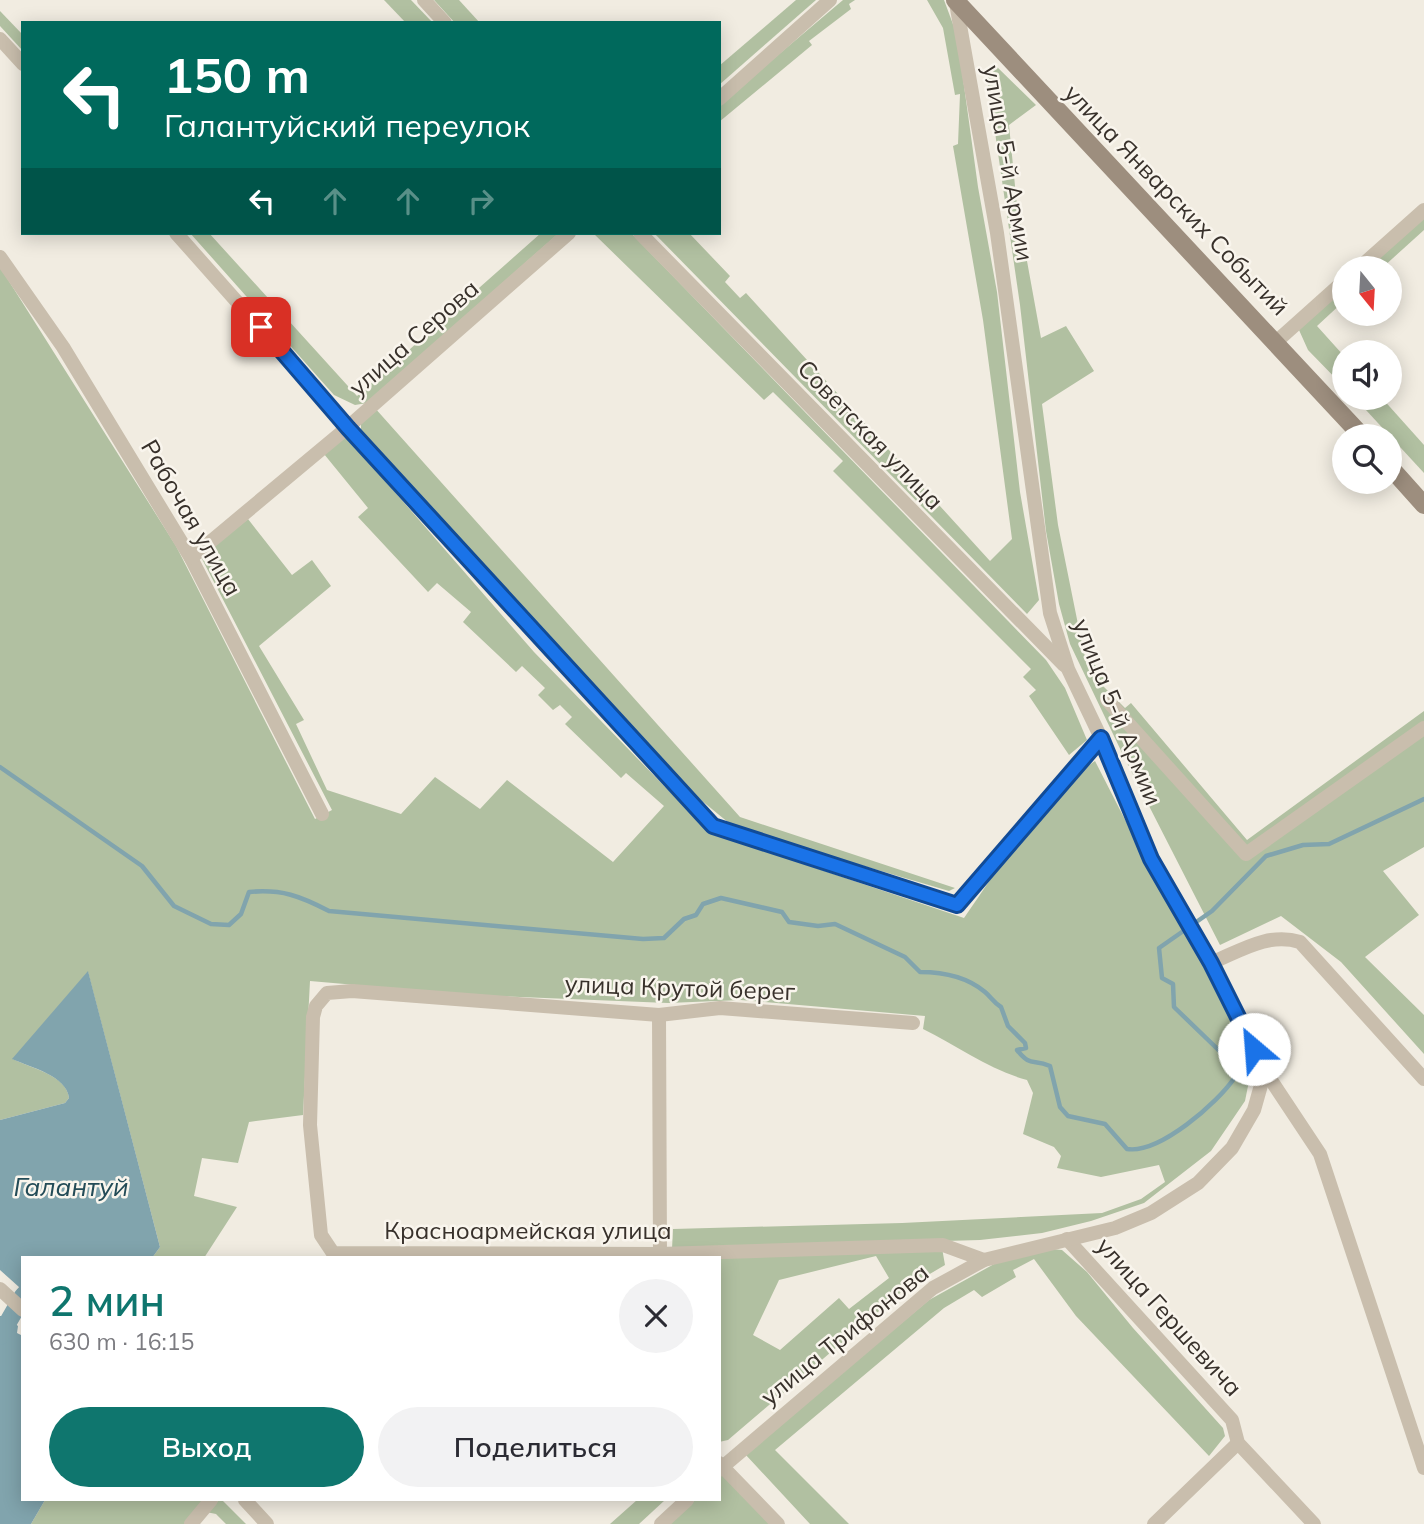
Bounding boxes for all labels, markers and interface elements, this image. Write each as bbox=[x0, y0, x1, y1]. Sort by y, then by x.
text: 150 m bbox=[164, 44, 310, 105]
icon: left bbox=[49, 49, 140, 140]
street label: улица 5-й Армии bbox=[977, 63, 1041, 263]
street label: улица Январских Событий bbox=[1058, 77, 1295, 321]
text: Галантуйский переулок bbox=[164, 105, 530, 145]
icon: left bbox=[243, 182, 281, 220]
icon: ahead bbox=[316, 182, 354, 220]
icon: ahead bbox=[389, 182, 427, 220]
icon: right bbox=[462, 182, 500, 220]
north arrow bbox=[1332, 256, 1402, 326]
map controls bbox=[1332, 256, 1402, 494]
street label: улица Серова bbox=[342, 273, 484, 402]
pin bbox=[231, 297, 291, 357]
icon: arrive bbox=[242, 308, 280, 346]
button: sound bbox=[1332, 340, 1402, 410]
street label: Советская улица bbox=[792, 353, 950, 515]
button: search bbox=[1332, 424, 1402, 494]
street label: Рабочая улица bbox=[135, 434, 249, 601]
street label: улица 5-й Армии bbox=[1067, 614, 1169, 809]
street label: улица Крутой берег bbox=[564, 968, 796, 1006]
position arrow bbox=[1217, 1012, 1291, 1086]
water label: Галантуй bbox=[14, 1170, 128, 1203]
street label: Красноармейская улица bbox=[384, 1215, 672, 1245]
street label: улица Гершевича bbox=[1091, 1231, 1249, 1402]
street label: улица Трифонова bbox=[754, 1257, 935, 1411]
text: 2 мин bbox=[49, 1274, 165, 1327]
button: close bbox=[619, 1279, 693, 1353]
text: 630 m · 16:15 bbox=[49, 1327, 194, 1356]
button: Выход bbox=[49, 1407, 364, 1487]
button: Поделиться bbox=[378, 1407, 693, 1487]

